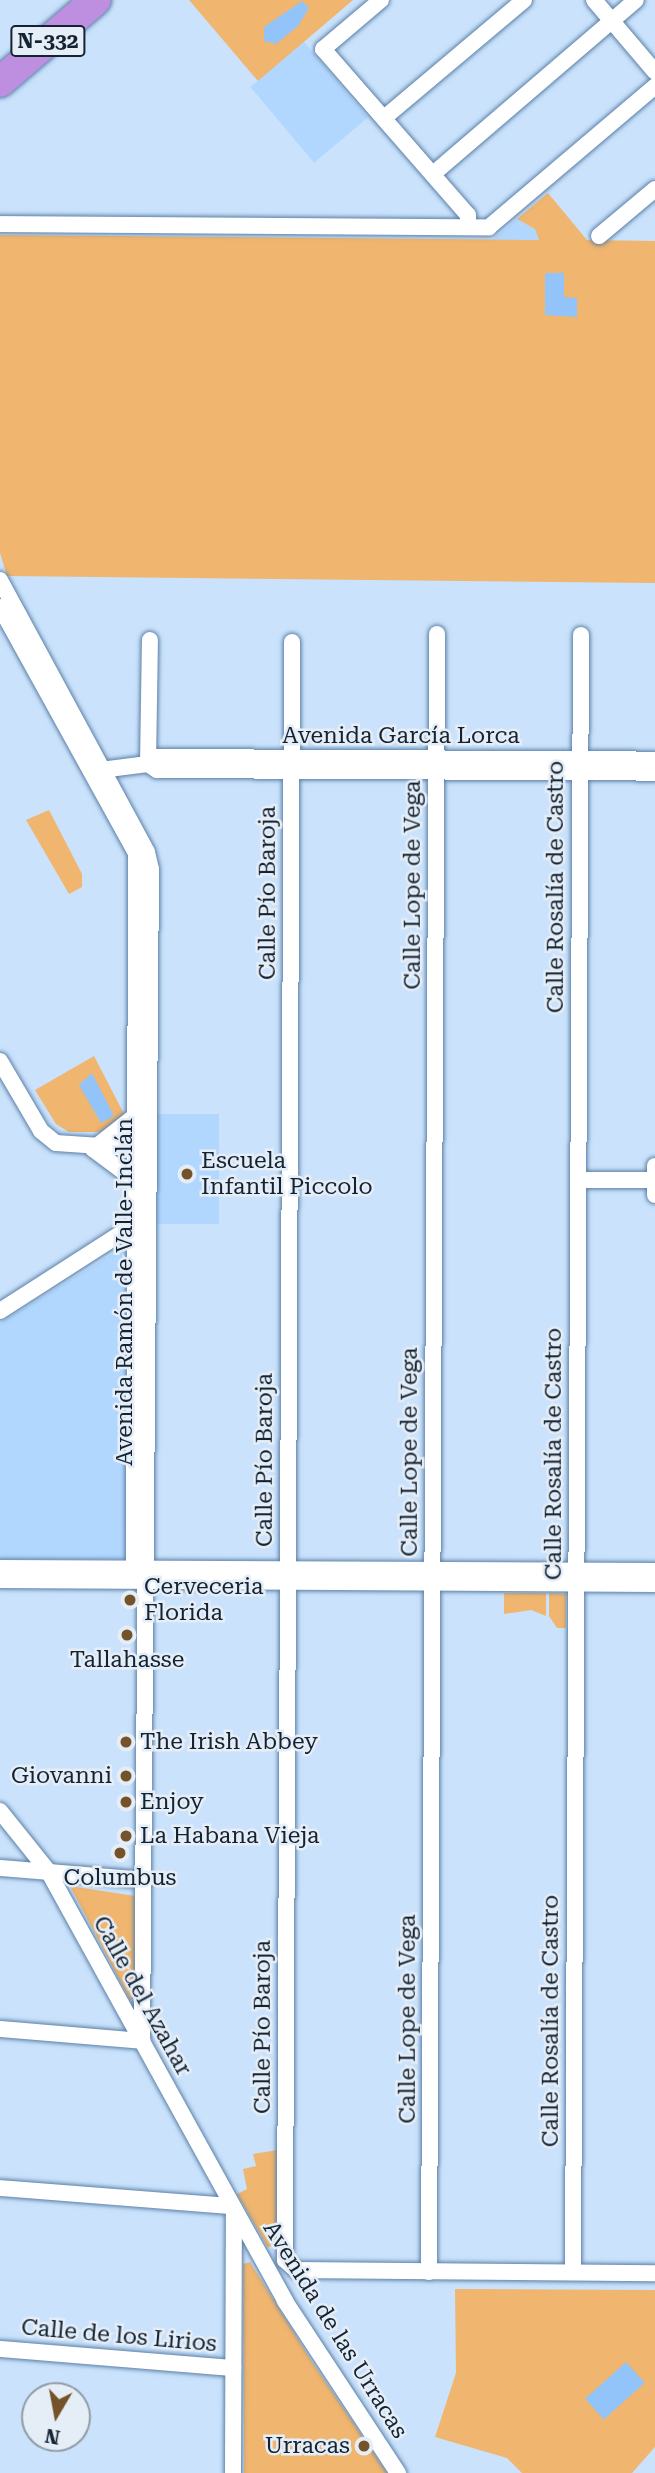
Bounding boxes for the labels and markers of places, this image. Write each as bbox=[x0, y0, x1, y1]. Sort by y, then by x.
place label: Escuela Infantil Piccolo bbox=[201, 1147, 373, 1201]
marker: Escuela Infantil Piccolo bbox=[179, 1166, 195, 1182]
place label: Cerveceria Florida bbox=[144, 1573, 263, 1627]
marker: Cerveceria Florida bbox=[122, 1592, 138, 1608]
marker: Tallahasse bbox=[119, 1627, 135, 1643]
place label: Tallahasse bbox=[70, 1646, 184, 1674]
place label: The Irish Abbey bbox=[140, 1728, 318, 1756]
marker: The Irish Abbey bbox=[118, 1734, 134, 1750]
place label: Giovanni bbox=[11, 1762, 112, 1790]
marker: Giovanni bbox=[118, 1768, 134, 1784]
place label: Enjoy bbox=[140, 1788, 204, 1816]
marker: Enjoy bbox=[118, 1794, 134, 1810]
place label: La Habana Vieja bbox=[140, 1822, 320, 1850]
marker: La Habana Vieja bbox=[118, 1828, 134, 1844]
marker: Columbus bbox=[112, 1845, 128, 1861]
place label: Columbus bbox=[64, 1864, 176, 1892]
place label: Urracas bbox=[265, 2432, 350, 2460]
marker: Urracas bbox=[356, 2438, 372, 2454]

